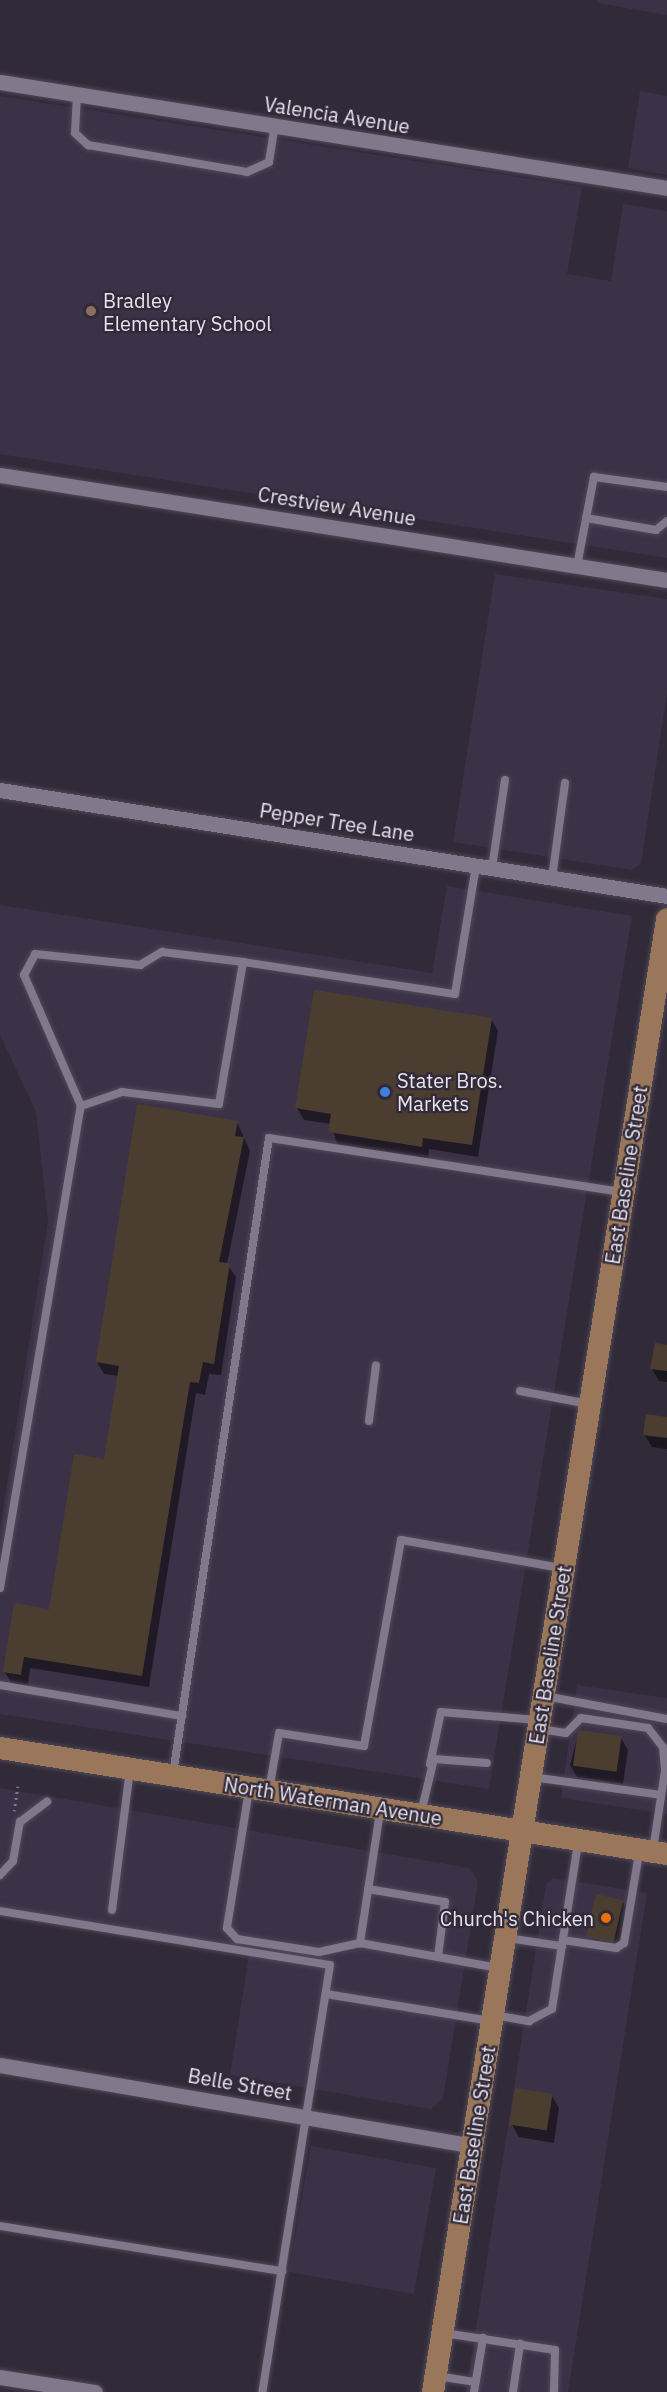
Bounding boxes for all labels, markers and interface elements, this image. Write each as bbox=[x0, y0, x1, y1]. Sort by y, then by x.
street label: Valencia Avenue bbox=[262, 92, 412, 138]
place label: Bradley Elementary School bbox=[103, 288, 272, 335]
marker: Bradley Elementary School bbox=[84, 304, 98, 318]
street label: Crestview Avenue bbox=[256, 482, 418, 530]
street label: Pepper Tree Lane bbox=[258, 798, 416, 846]
place label: Stater Bros. Markets bbox=[397, 1068, 503, 1115]
street label: East Baseline Street bbox=[600, 1084, 652, 1266]
marker: Stater Bros. Markets bbox=[378, 1085, 392, 1099]
street label: East Baseline Street bbox=[524, 1564, 576, 1746]
street label: North Waterman Avenue bbox=[222, 1772, 444, 1830]
place label: Church's Chicken bbox=[440, 1906, 594, 1930]
marker: Church's Chicken bbox=[599, 1911, 613, 1925]
street label: East Baseline Street bbox=[448, 2044, 500, 2226]
street label: Belle Street bbox=[186, 2063, 294, 2105]

